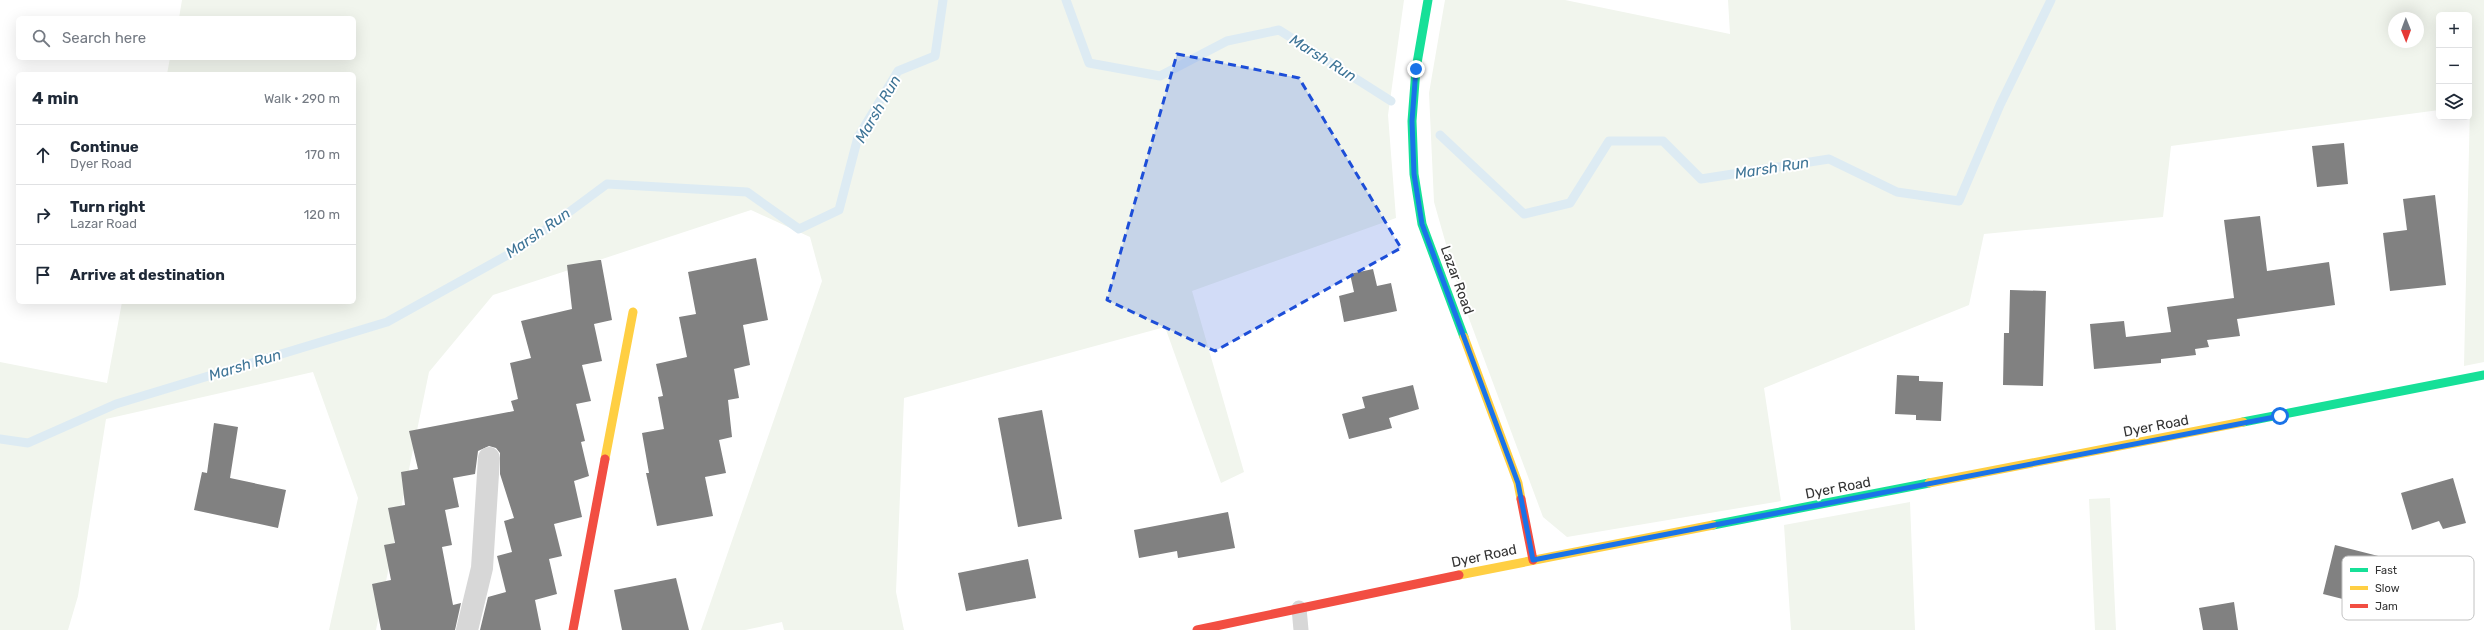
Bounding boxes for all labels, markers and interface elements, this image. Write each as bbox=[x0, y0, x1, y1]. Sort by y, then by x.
north arrow bbox=[2388, 12, 2424, 48]
map controls bbox=[2436, 12, 2472, 120]
button: + bbox=[2436, 12, 2472, 48]
search box bbox=[16, 16, 356, 60]
icon: search bbox=[30, 27, 52, 49]
text: Search here bbox=[62, 29, 146, 47]
water label: Marsh Run bbox=[1286, 31, 1360, 85]
button: − bbox=[2436, 48, 2472, 84]
route end bbox=[1407, 60, 1425, 78]
water label: Marsh Run bbox=[851, 72, 905, 146]
button: layers bbox=[2436, 84, 2472, 120]
text: 4 min bbox=[32, 88, 79, 108]
text: Walk · 290 m bbox=[264, 91, 340, 106]
text: Continue bbox=[70, 138, 139, 156]
icon: ahead bbox=[32, 144, 54, 166]
text: 170 m bbox=[305, 147, 340, 162]
water label: Marsh Run bbox=[1734, 153, 1810, 183]
text: Dyer Road bbox=[70, 156, 132, 171]
text: Turn right bbox=[70, 198, 145, 216]
icon: right bbox=[32, 204, 54, 226]
water label: Marsh Run bbox=[502, 204, 574, 262]
text: 120 m bbox=[304, 207, 340, 222]
text: Lazar Road bbox=[70, 216, 137, 231]
street label: Lazar Road bbox=[1437, 243, 1477, 317]
icon: arrive bbox=[32, 264, 54, 286]
text: Arrive at destination bbox=[70, 266, 225, 284]
water label: Marsh Run bbox=[207, 345, 283, 385]
route start bbox=[2271, 407, 2289, 425]
street label: Dyer Road bbox=[2122, 411, 2190, 441]
street label: Dyer Road bbox=[1804, 473, 1872, 503]
street label: Dyer Road bbox=[1450, 541, 1518, 571]
legend bbox=[2342, 556, 2474, 620]
text: Fast bbox=[2375, 564, 2398, 577]
text: Slow bbox=[2375, 582, 2400, 595]
text: Jam bbox=[2375, 600, 2398, 613]

